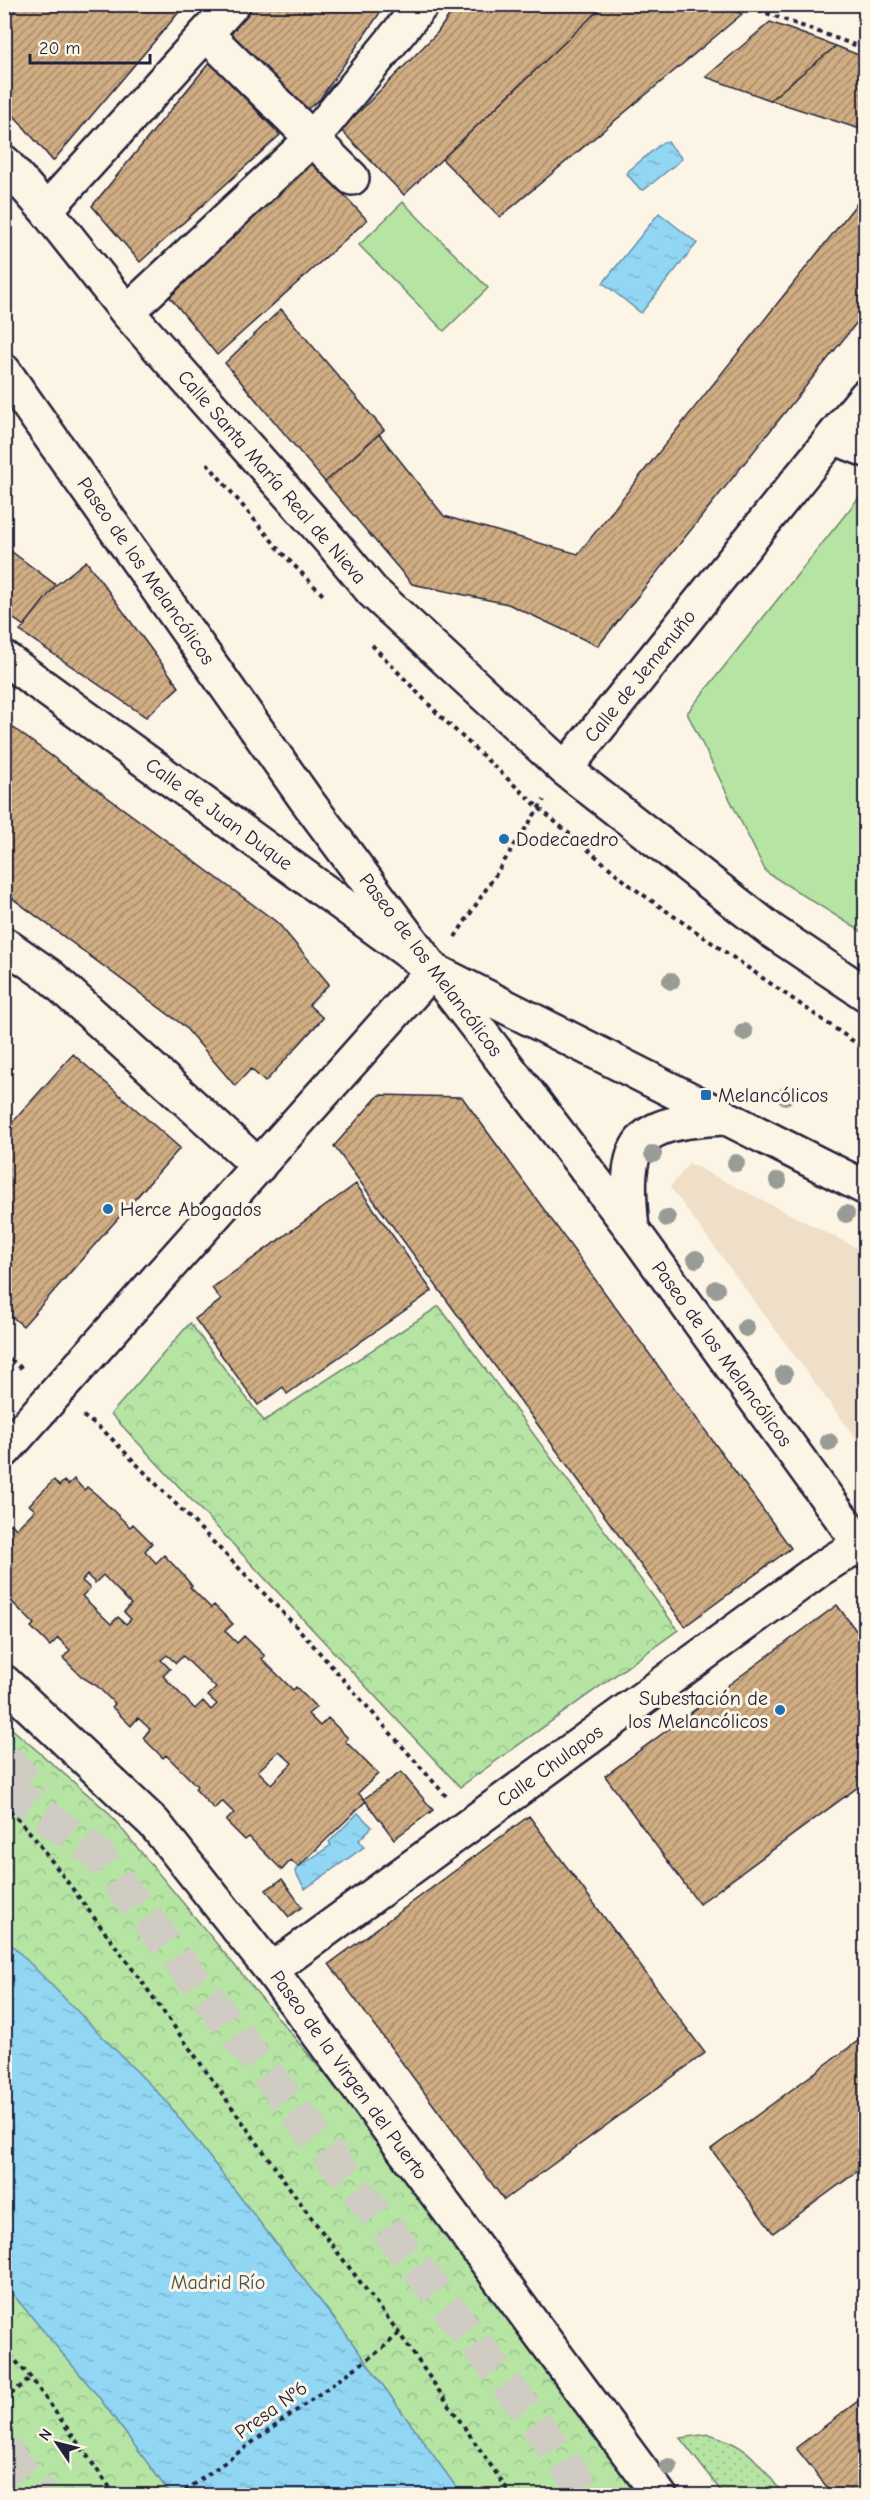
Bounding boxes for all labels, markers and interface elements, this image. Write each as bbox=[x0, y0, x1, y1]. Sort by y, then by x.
scale bar bbox=[30, 27, 150, 65]
text: 20 m bbox=[39, 38, 80, 59]
street label: Calle Santa María Real de Nieva bbox=[173, 365, 371, 589]
street label: Paseo de los Melancólicos bbox=[73, 473, 219, 669]
street label: Calle de Jemenuño bbox=[579, 605, 701, 747]
street label: Calle de Juan Duque bbox=[141, 753, 297, 875]
place label: Dodecaedro bbox=[516, 828, 619, 851]
marker: Dodecaedro bbox=[497, 832, 511, 846]
street label: Paseo de los Melancólicos bbox=[355, 869, 507, 1061]
place label: Melancólicos bbox=[718, 1084, 828, 1107]
marker: Melancólicos bbox=[699, 1088, 713, 1102]
place label: Herce Abogados bbox=[120, 1198, 261, 1221]
marker: Herce Abogados bbox=[101, 1202, 115, 1216]
street label: Paseo de los Melancólicos bbox=[647, 1257, 797, 1451]
place label: Subestación de los Melancólicos bbox=[628, 1687, 768, 1733]
marker: Subestación de los Melancólicos bbox=[773, 1703, 787, 1717]
street label: Calle Chulapos bbox=[493, 1720, 607, 1812]
street label: Paseo de la Virgen del Puerto bbox=[265, 1966, 433, 2184]
park label: Madrid Río bbox=[171, 2271, 265, 2294]
street label: Presa Nº6 bbox=[230, 2376, 312, 2444]
north arrow bbox=[27, 2413, 87, 2473]
text: N bbox=[35, 2426, 56, 2444]

